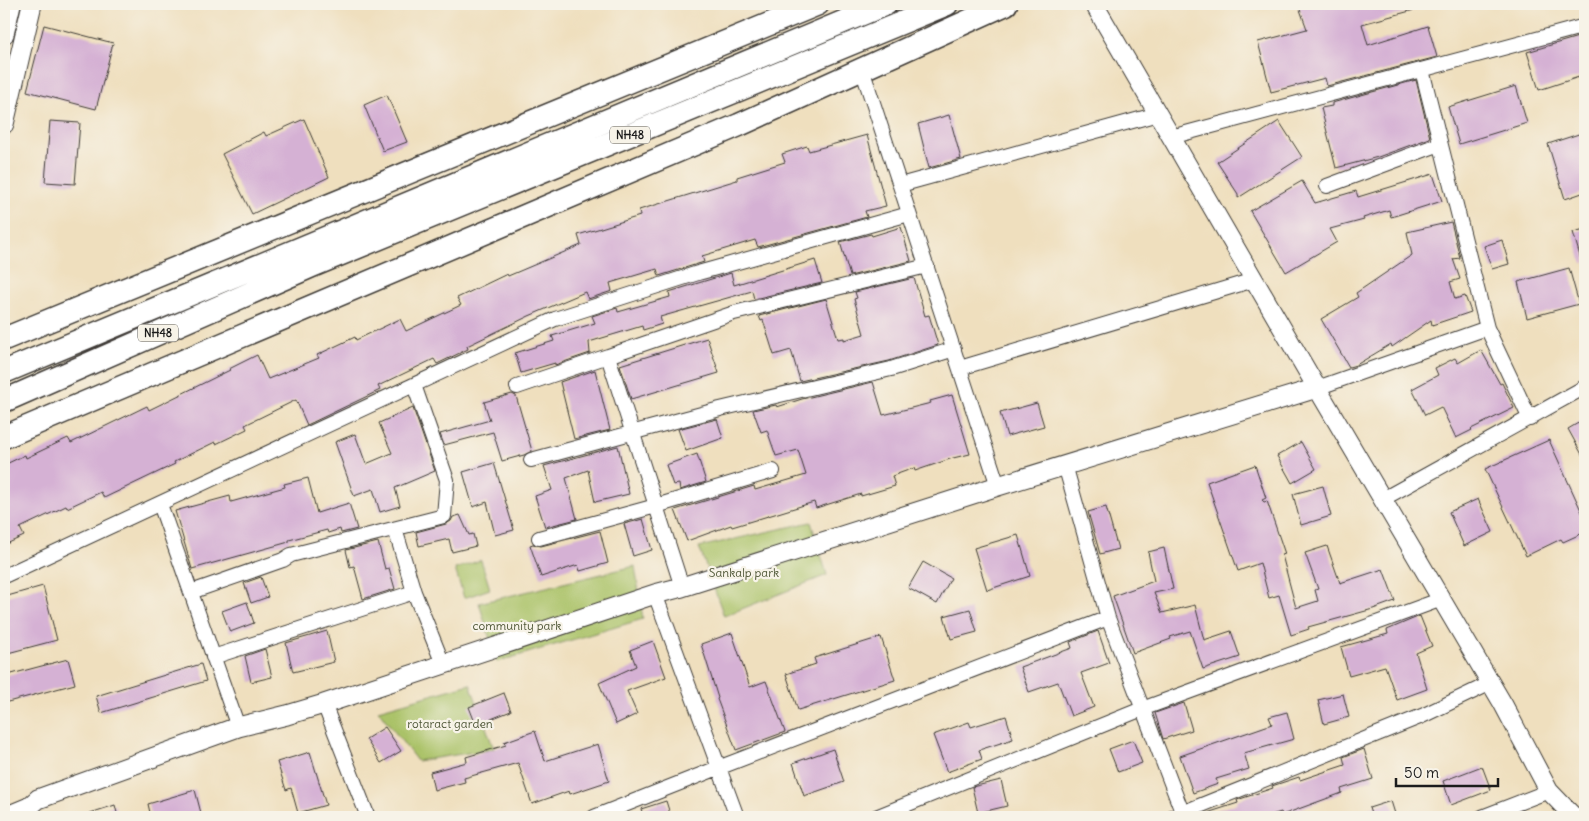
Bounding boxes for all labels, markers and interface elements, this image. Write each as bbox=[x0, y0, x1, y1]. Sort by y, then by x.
road number: NH48 bbox=[610, 126, 650, 144]
road number: NH48 bbox=[138, 324, 178, 342]
park label: Sankalp park bbox=[709, 565, 779, 580]
park label: community park bbox=[473, 618, 561, 633]
park label: rotaract garden bbox=[407, 716, 493, 731]
scale bar bbox=[1396, 756, 1499, 788]
text: 50 m bbox=[1404, 763, 1439, 782]

